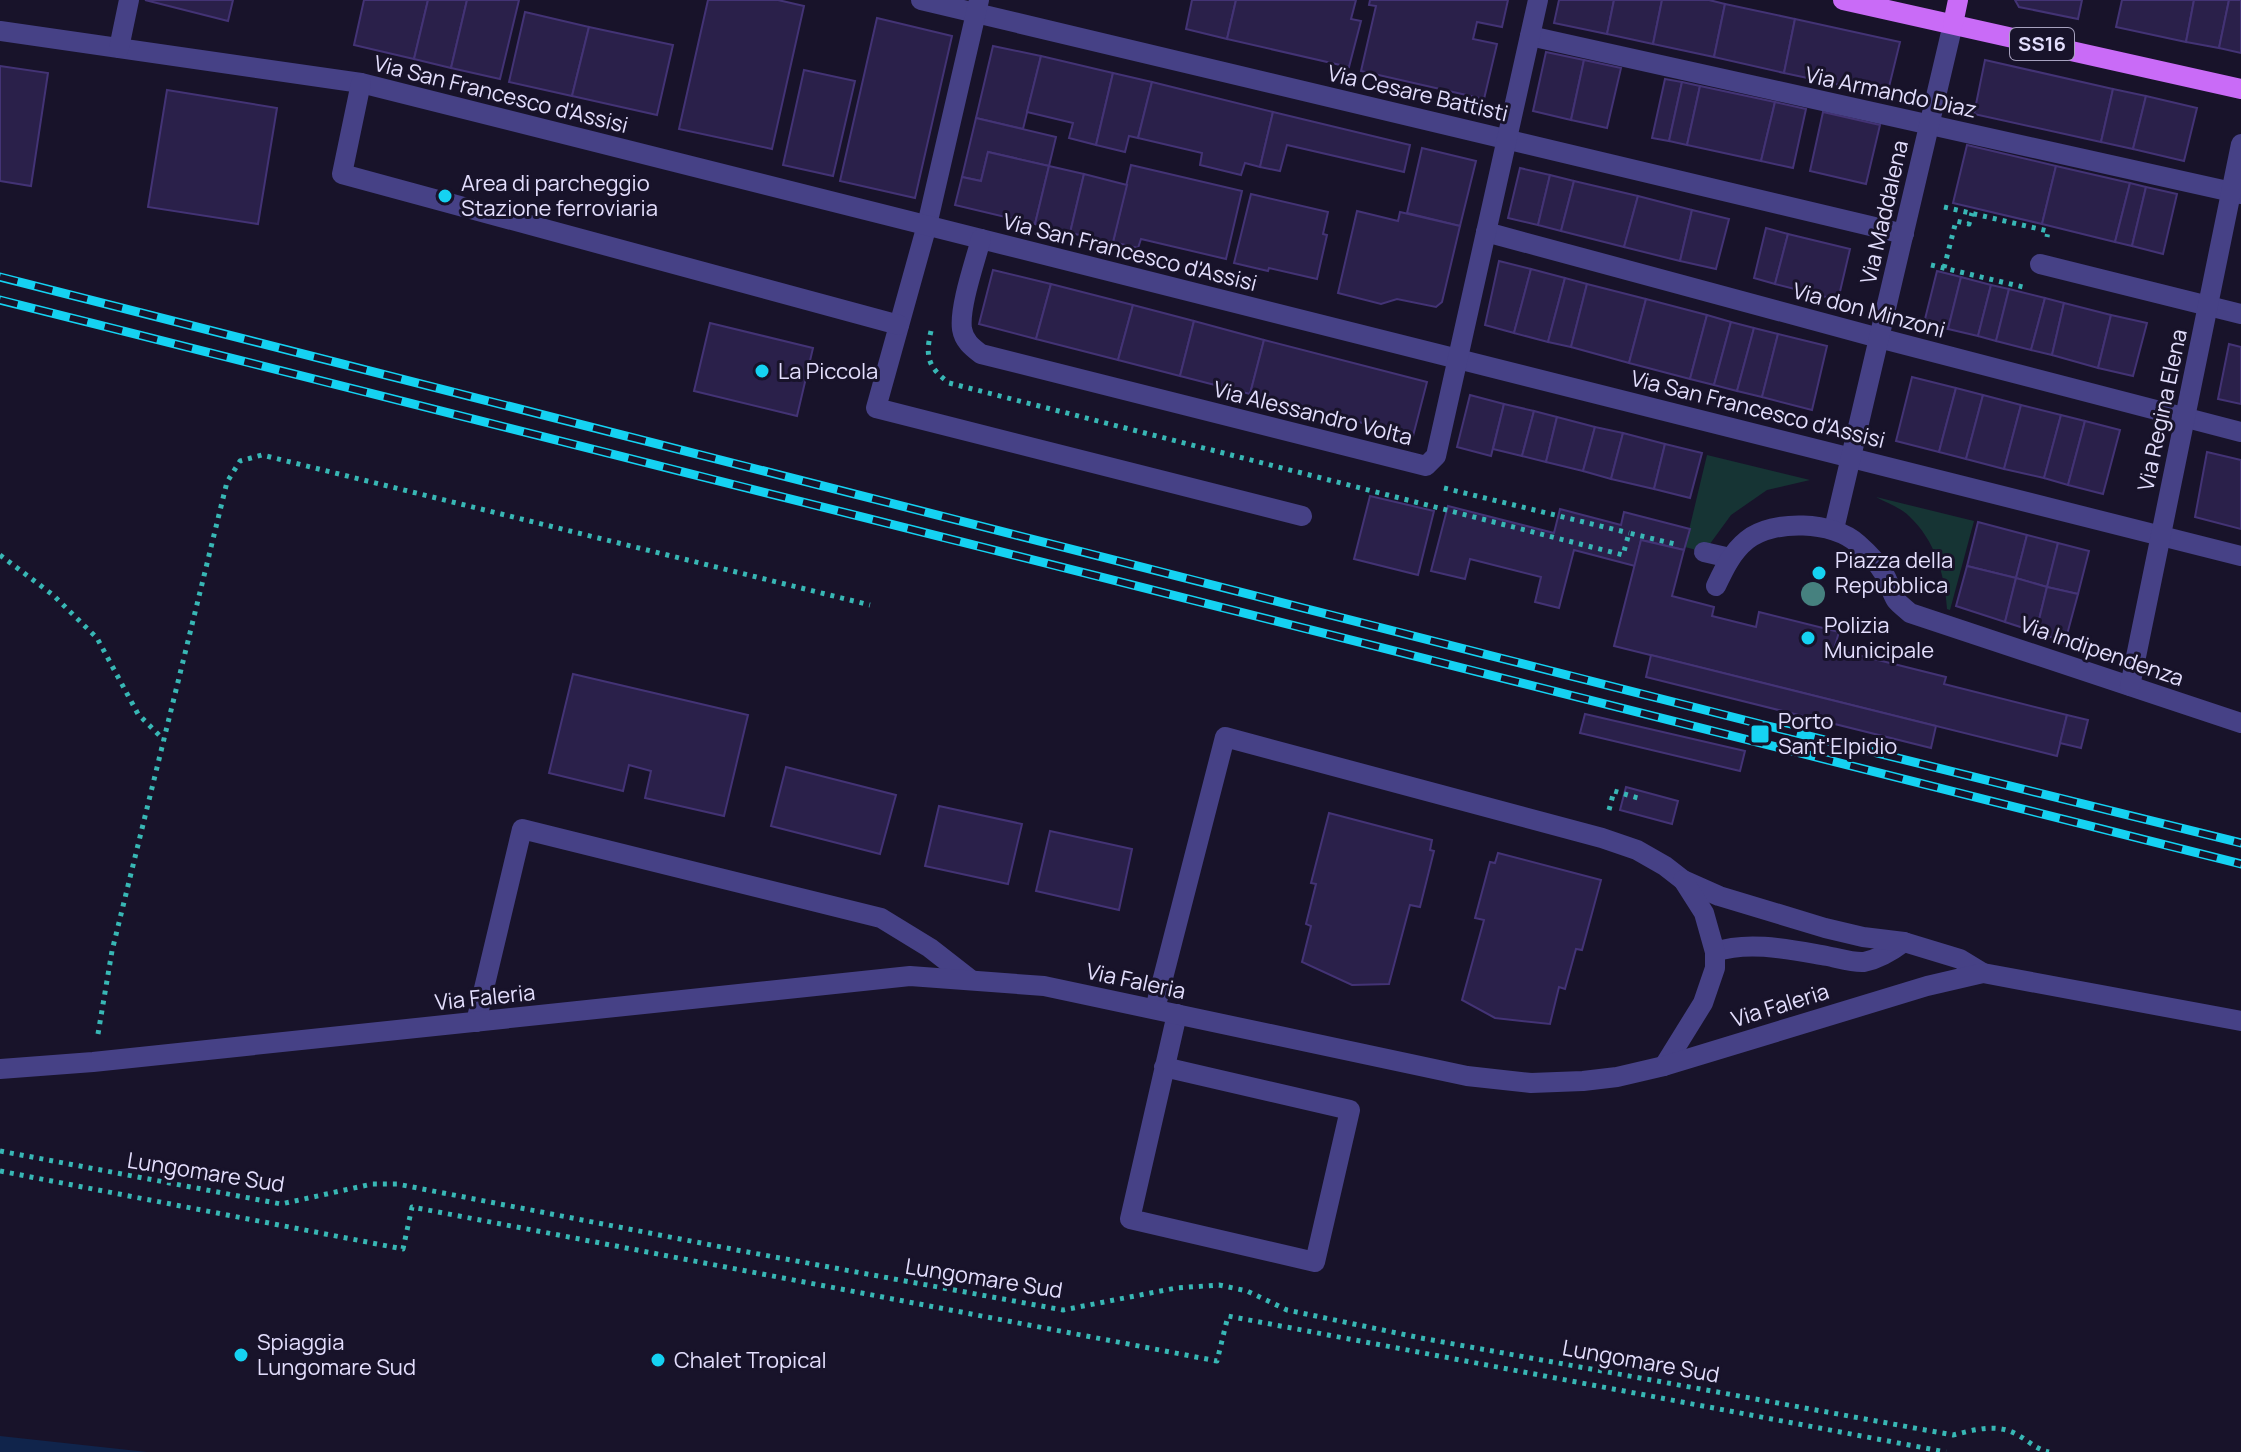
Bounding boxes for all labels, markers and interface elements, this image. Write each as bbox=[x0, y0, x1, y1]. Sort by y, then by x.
road number: SS16 bbox=[2010, 28, 2074, 60]
street label: Via San Francesco d'Assisi bbox=[371, 48, 631, 140]
street label: Via Cesare Battisti bbox=[1325, 58, 1511, 128]
street label: Via Armando Diaz bbox=[1803, 59, 1979, 125]
street label: Via Maddalena bbox=[1853, 137, 1915, 287]
place label: Area di parcheggio Stazione ferroviaria bbox=[461, 168, 658, 223]
marker: Area di parcheggio Stazione ferroviaria bbox=[436, 187, 454, 205]
street label: Via San Francesco d'Assisi bbox=[1000, 206, 1260, 298]
street label: Via don Minzoni bbox=[1789, 275, 1949, 345]
street label: Via Regina Elena bbox=[2130, 326, 2194, 494]
place label: La Piccola bbox=[778, 356, 878, 386]
marker: La Piccola bbox=[753, 362, 771, 380]
street label: Via San Francesco d'Assisi bbox=[1628, 363, 1888, 455]
street label: Via Alessandro Volta bbox=[1210, 374, 1416, 452]
place label: Piazza della Repubblica bbox=[1835, 545, 1953, 600]
marker: Piazza della Repubblica bbox=[1810, 564, 1828, 582]
street label: Via Indipendenza bbox=[2016, 609, 2188, 693]
place label: Polizia Municipale bbox=[1824, 610, 1934, 665]
marker: Polizia Municipale bbox=[1799, 629, 1817, 647]
place label: Porto Sant'Elpidio bbox=[1778, 706, 1897, 761]
marker: Porto Sant'Elpidio bbox=[1749, 723, 1771, 745]
street label: Via Faleria bbox=[1084, 956, 1188, 1006]
street label: Via Faleria bbox=[1727, 976, 1833, 1034]
street label: Via Faleria bbox=[433, 977, 537, 1017]
street label: Lungomare Sud bbox=[125, 1145, 287, 1199]
street label: Lungomare Sud bbox=[903, 1251, 1065, 1305]
place label: Spiaggia Lungomare Sud bbox=[257, 1327, 416, 1382]
street label: Lungomare Sud bbox=[1560, 1332, 1722, 1390]
place label: Chalet Tropical bbox=[674, 1345, 827, 1375]
marker: Spiaggia Lungomare Sud bbox=[232, 1346, 250, 1364]
marker: Chalet Tropical bbox=[649, 1351, 667, 1369]

